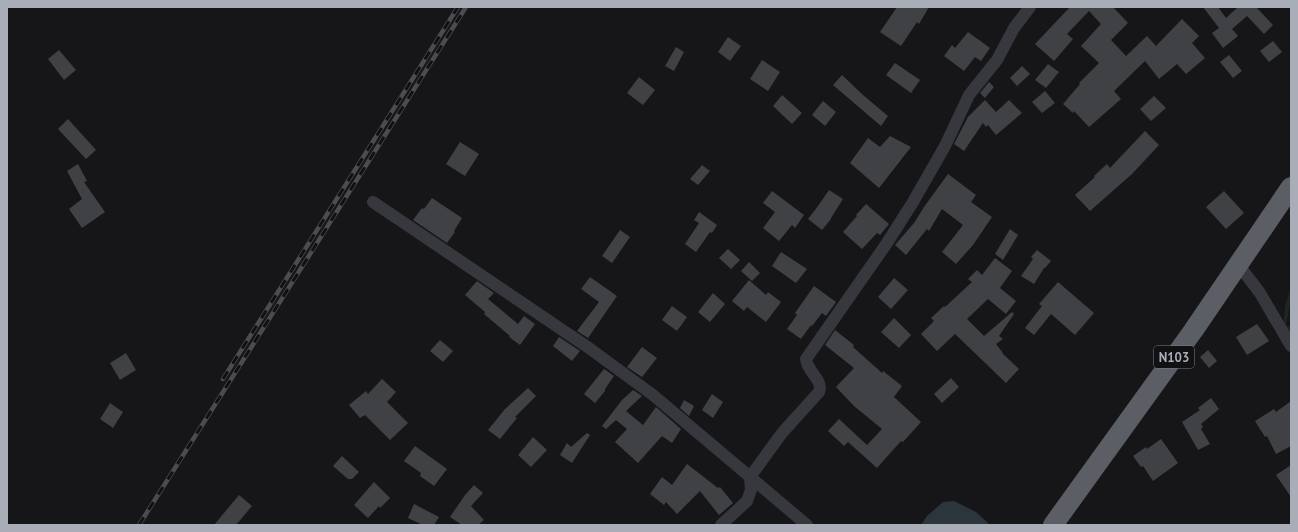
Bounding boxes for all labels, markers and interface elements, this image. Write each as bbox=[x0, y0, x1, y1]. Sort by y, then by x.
road number: N103 bbox=[1154, 346, 1194, 368]

